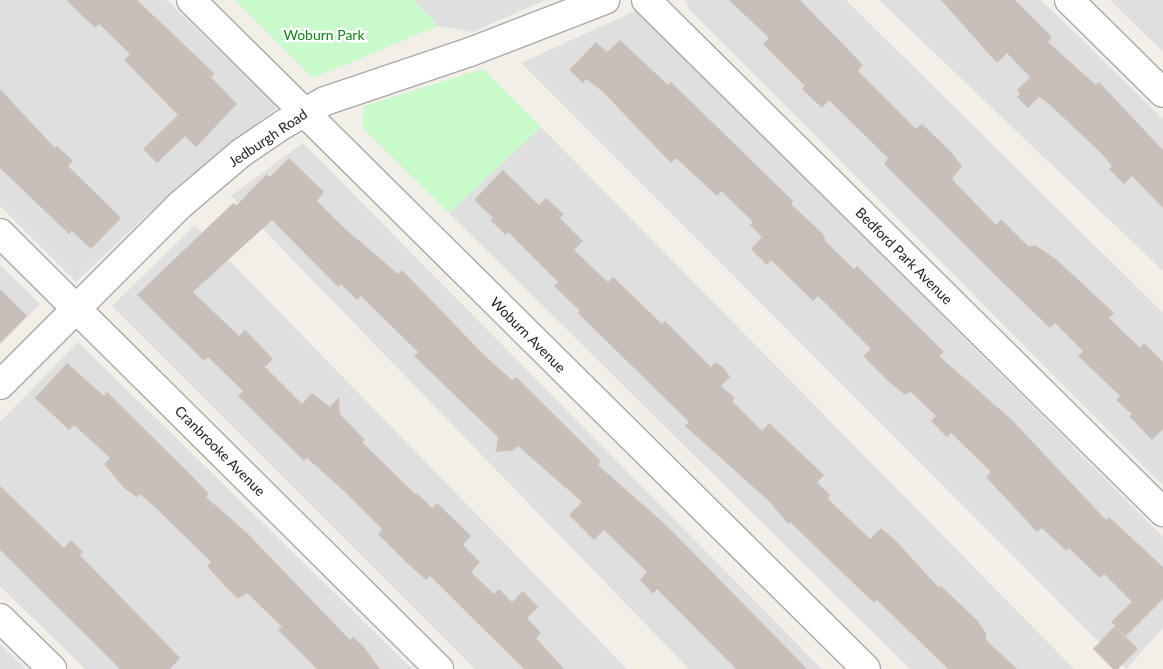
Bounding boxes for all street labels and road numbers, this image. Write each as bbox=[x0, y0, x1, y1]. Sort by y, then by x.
street label: Jedburgh Road bbox=[225, 106, 311, 170]
street label: Bedford Park Avenue bbox=[852, 204, 956, 308]
street label: Woburn Avenue bbox=[487, 294, 569, 376]
street label: Cranbrooke Avenue bbox=[171, 402, 269, 500]

